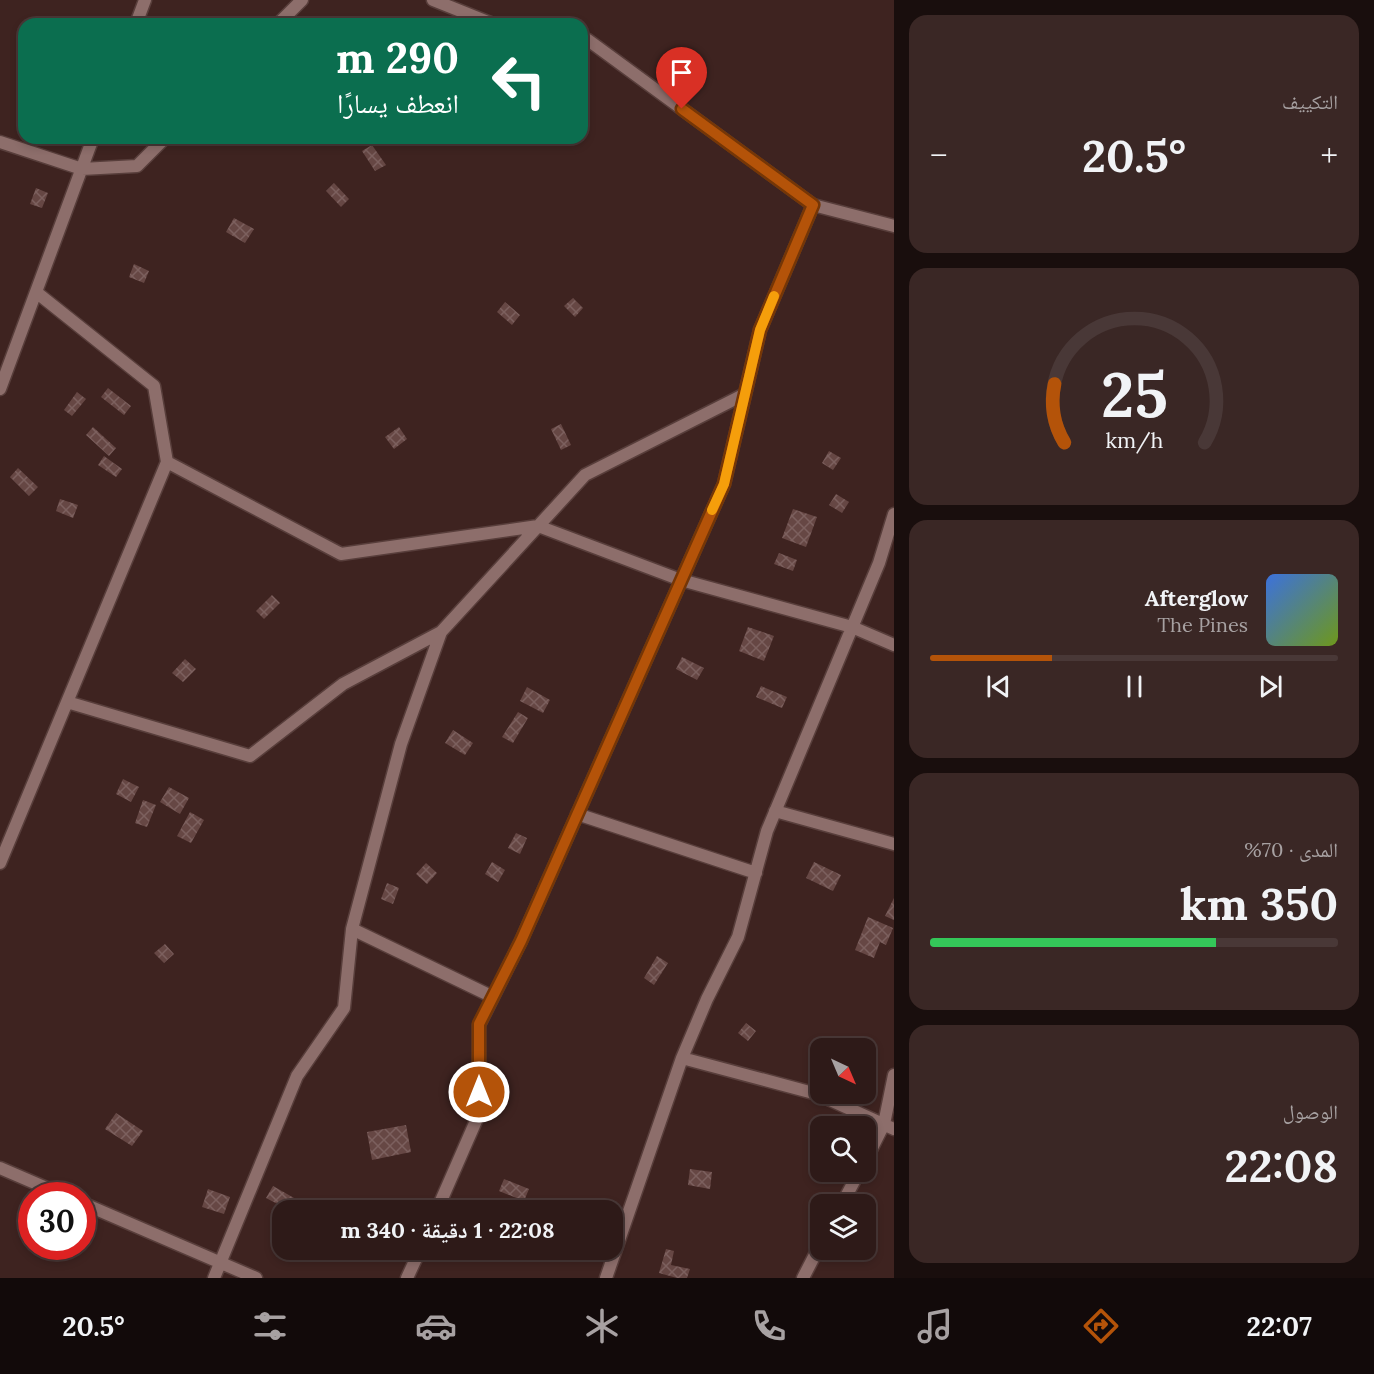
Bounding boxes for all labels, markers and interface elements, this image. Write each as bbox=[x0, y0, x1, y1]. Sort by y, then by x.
text: 290 m bbox=[336, 31, 459, 85]
icon: left bbox=[480, 42, 558, 120]
pin bbox=[656, 47, 707, 109]
icon: arrive bbox=[665, 56, 698, 89]
text: انعطف يسارًا bbox=[337, 86, 459, 120]
text: التكييف bbox=[1282, 89, 1338, 114]
text: 20.5° bbox=[1082, 127, 1186, 184]
text: − bbox=[930, 134, 948, 176]
text: + bbox=[1320, 134, 1338, 176]
text: 25 bbox=[1101, 355, 1167, 435]
text: km/h bbox=[1105, 427, 1163, 455]
text: Afterglow bbox=[1145, 584, 1248, 612]
text: The Pines bbox=[1157, 612, 1248, 637]
icon: previous bbox=[982, 670, 1015, 703]
icon: pause bbox=[1118, 670, 1151, 703]
icon: next bbox=[1254, 670, 1287, 703]
text: المدى · 70% bbox=[1244, 837, 1338, 862]
text: 350 km bbox=[1180, 875, 1338, 932]
north arrow bbox=[810, 1038, 876, 1104]
map controls bbox=[810, 1038, 876, 1260]
position arrow bbox=[447, 1060, 511, 1124]
text: الوصول bbox=[1283, 1099, 1338, 1124]
button: search bbox=[810, 1116, 876, 1182]
text: 22:08 bbox=[1224, 1137, 1338, 1194]
speed limit sign: 30 bbox=[18, 1182, 96, 1260]
button: layers bbox=[810, 1194, 876, 1260]
text: 22:08 · 1 دقيقة · 340 m bbox=[341, 1216, 554, 1244]
icon: filters bbox=[249, 1305, 291, 1347]
icon: car bbox=[415, 1305, 457, 1347]
icon: climate bbox=[581, 1305, 623, 1347]
icon: phone bbox=[748, 1305, 790, 1347]
icon: music bbox=[914, 1305, 956, 1347]
icon: directions bbox=[1080, 1305, 1122, 1347]
text: 20.5° bbox=[62, 1309, 125, 1343]
text: 22:07 bbox=[1246, 1309, 1312, 1343]

